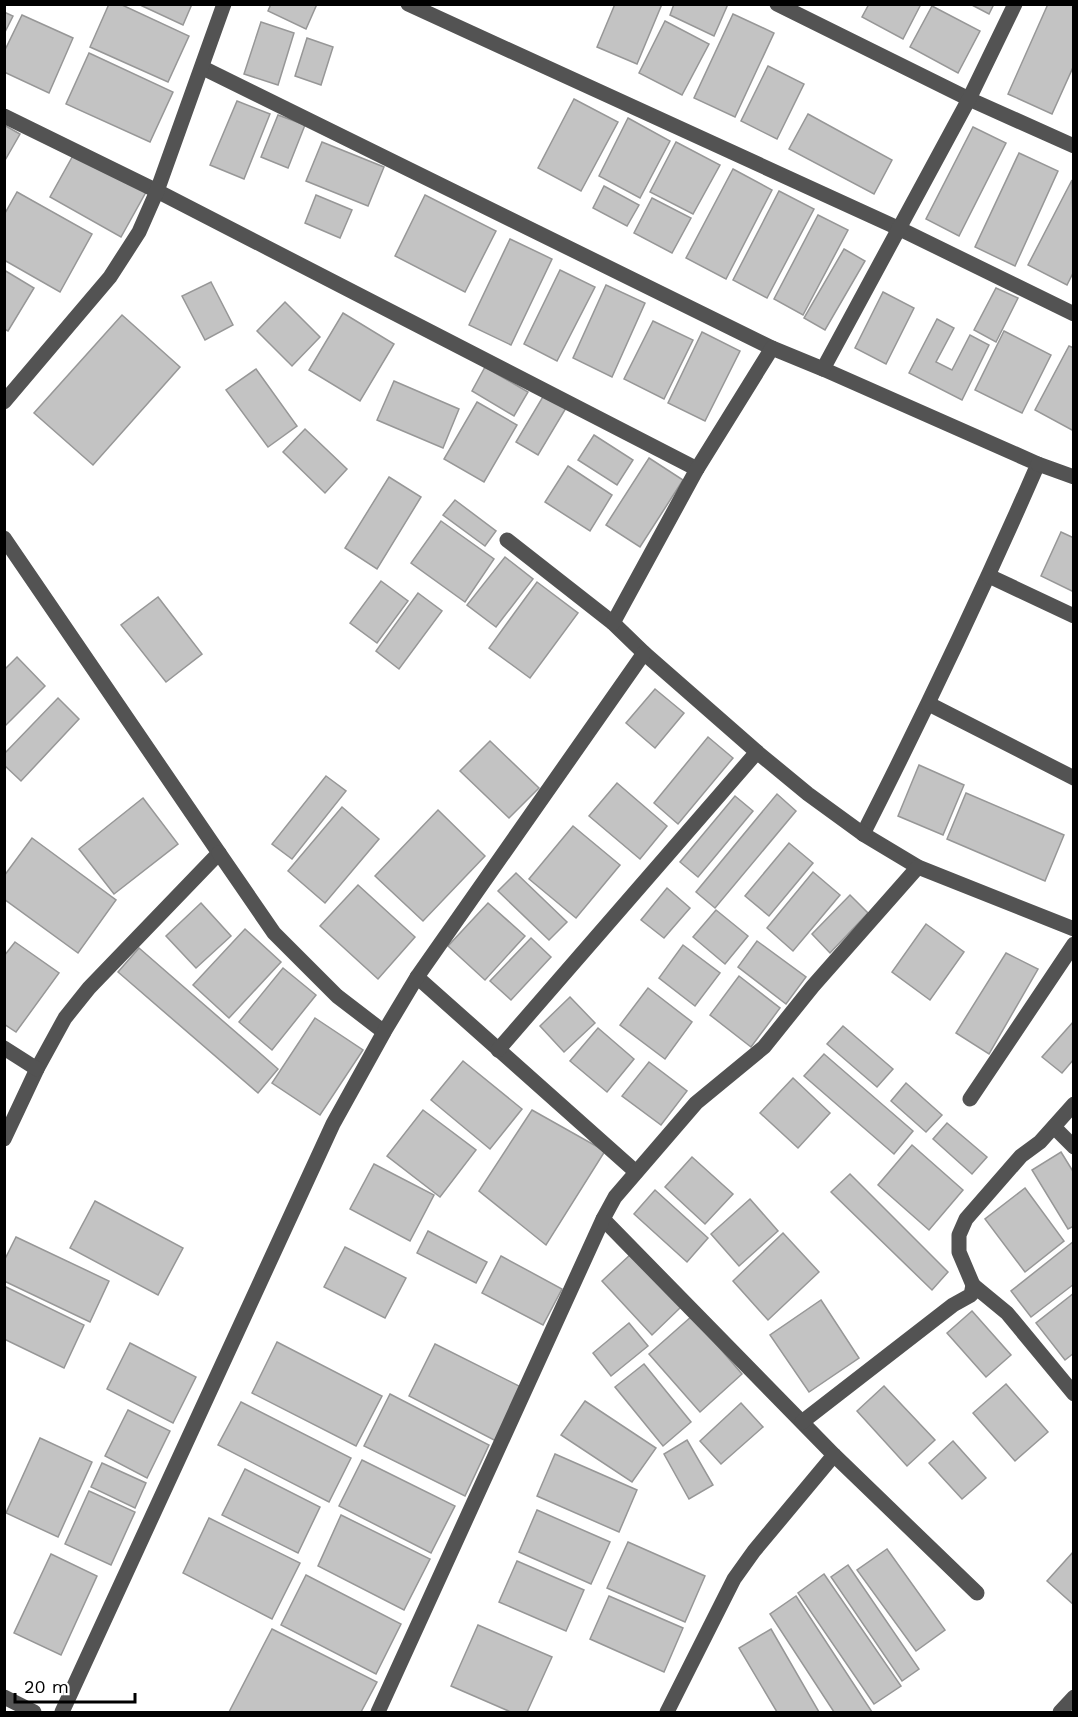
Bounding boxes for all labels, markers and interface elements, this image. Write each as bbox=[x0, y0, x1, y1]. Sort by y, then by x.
scale bar bbox=[15, 1666, 135, 1704]
text: 20 m bbox=[24, 1676, 69, 1697]

